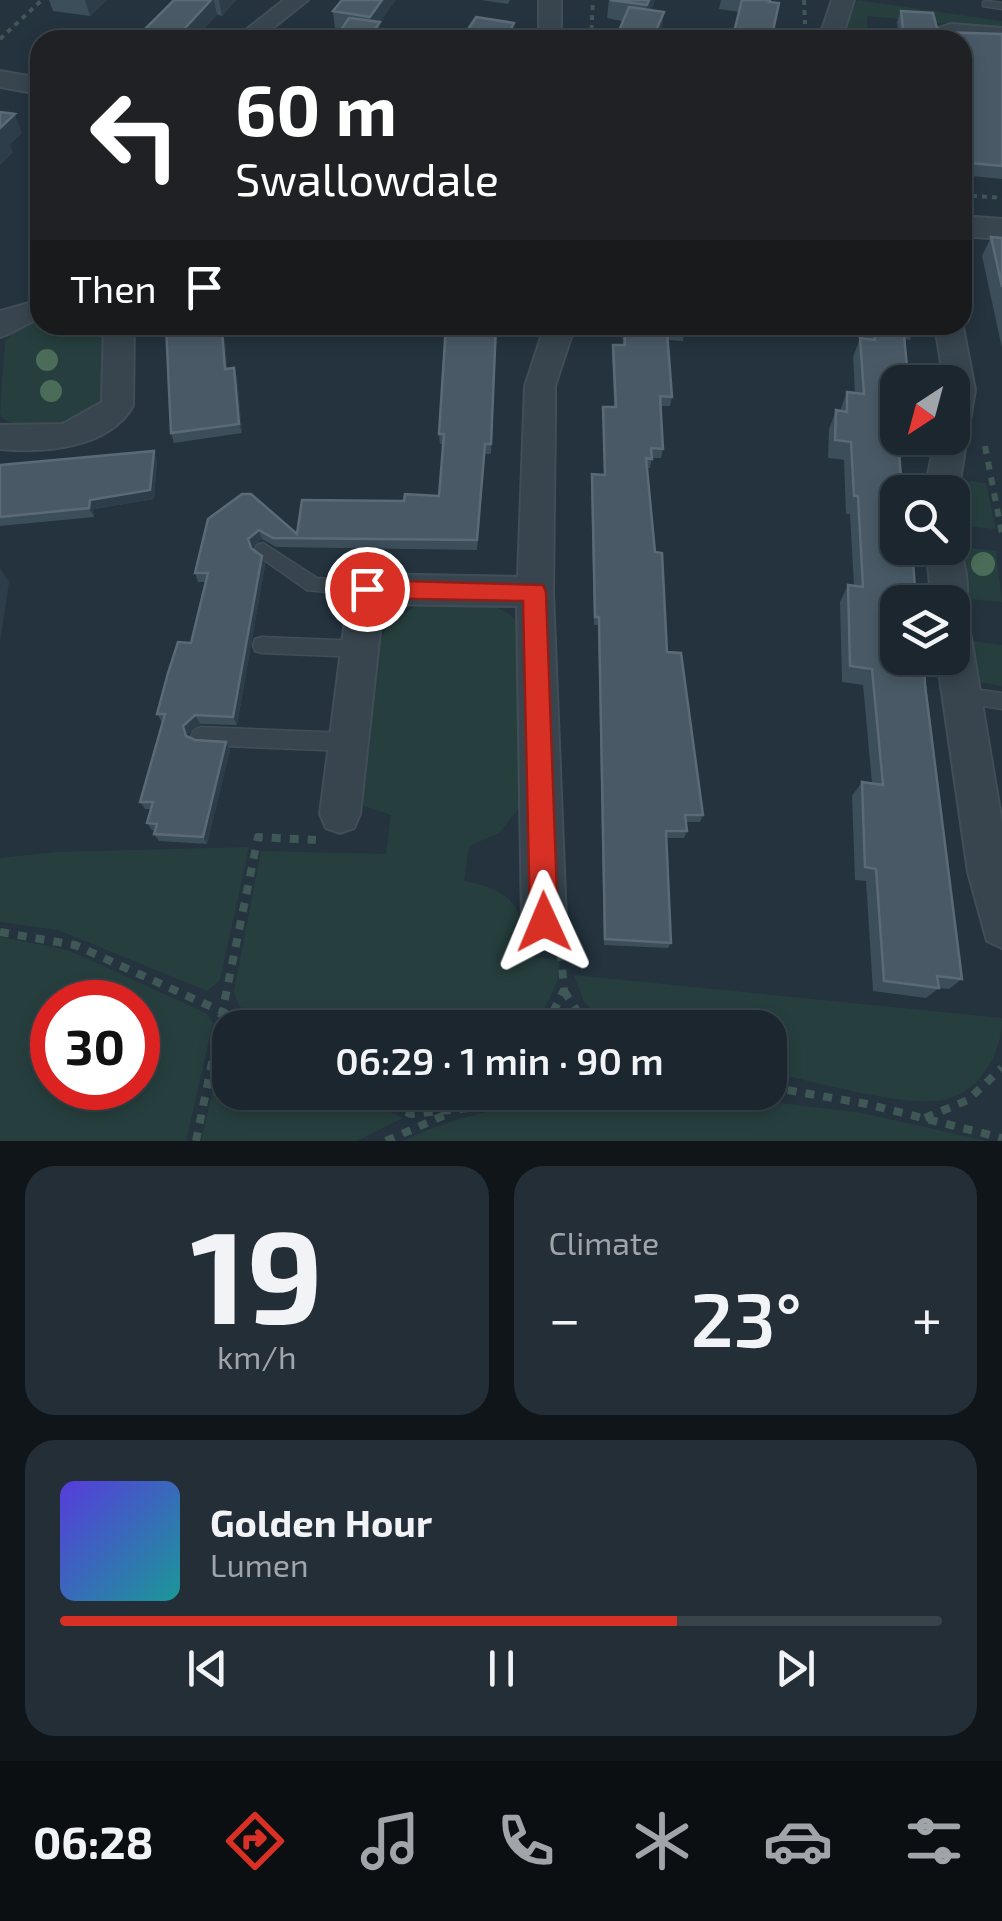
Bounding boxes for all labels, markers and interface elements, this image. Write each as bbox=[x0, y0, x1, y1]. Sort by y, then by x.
text: 60 m bbox=[235, 66, 397, 150]
icon: left bbox=[70, 70, 200, 200]
text: Swallowdale bbox=[235, 151, 499, 205]
icon: arrive bbox=[177, 260, 232, 315]
text: Then bbox=[70, 265, 157, 311]
north arrow bbox=[880, 365, 970, 455]
map controls bbox=[880, 365, 970, 675]
button: search bbox=[880, 475, 970, 565]
pin bbox=[325, 547, 410, 632]
icon: arrive bbox=[340, 562, 395, 617]
button: layers bbox=[880, 585, 970, 675]
position arrow bbox=[492, 870, 596, 974]
speed limit sign: 30 bbox=[30, 980, 160, 1110]
text: 06:29 · 1 min · 90 m bbox=[335, 1037, 664, 1083]
text: 19 bbox=[190, 1194, 323, 1350]
text: Climate bbox=[549, 1223, 659, 1261]
text: 23° bbox=[690, 1272, 802, 1362]
text: − bbox=[549, 1284, 581, 1350]
text: + bbox=[912, 1284, 942, 1350]
text: km/h bbox=[217, 1337, 296, 1375]
text: Golden Hour bbox=[210, 1499, 432, 1545]
text: Lumen bbox=[210, 1545, 309, 1583]
icon: previous bbox=[180, 1641, 235, 1696]
icon: pause bbox=[474, 1641, 529, 1696]
icon: next bbox=[768, 1641, 823, 1696]
icon: directions bbox=[220, 1806, 290, 1876]
icon: music bbox=[355, 1806, 425, 1876]
icon: phone bbox=[491, 1806, 561, 1876]
icon: climate bbox=[627, 1806, 697, 1876]
icon: car bbox=[763, 1806, 833, 1876]
icon: filters bbox=[899, 1806, 969, 1876]
text: 06:28 bbox=[33, 1814, 154, 1868]

